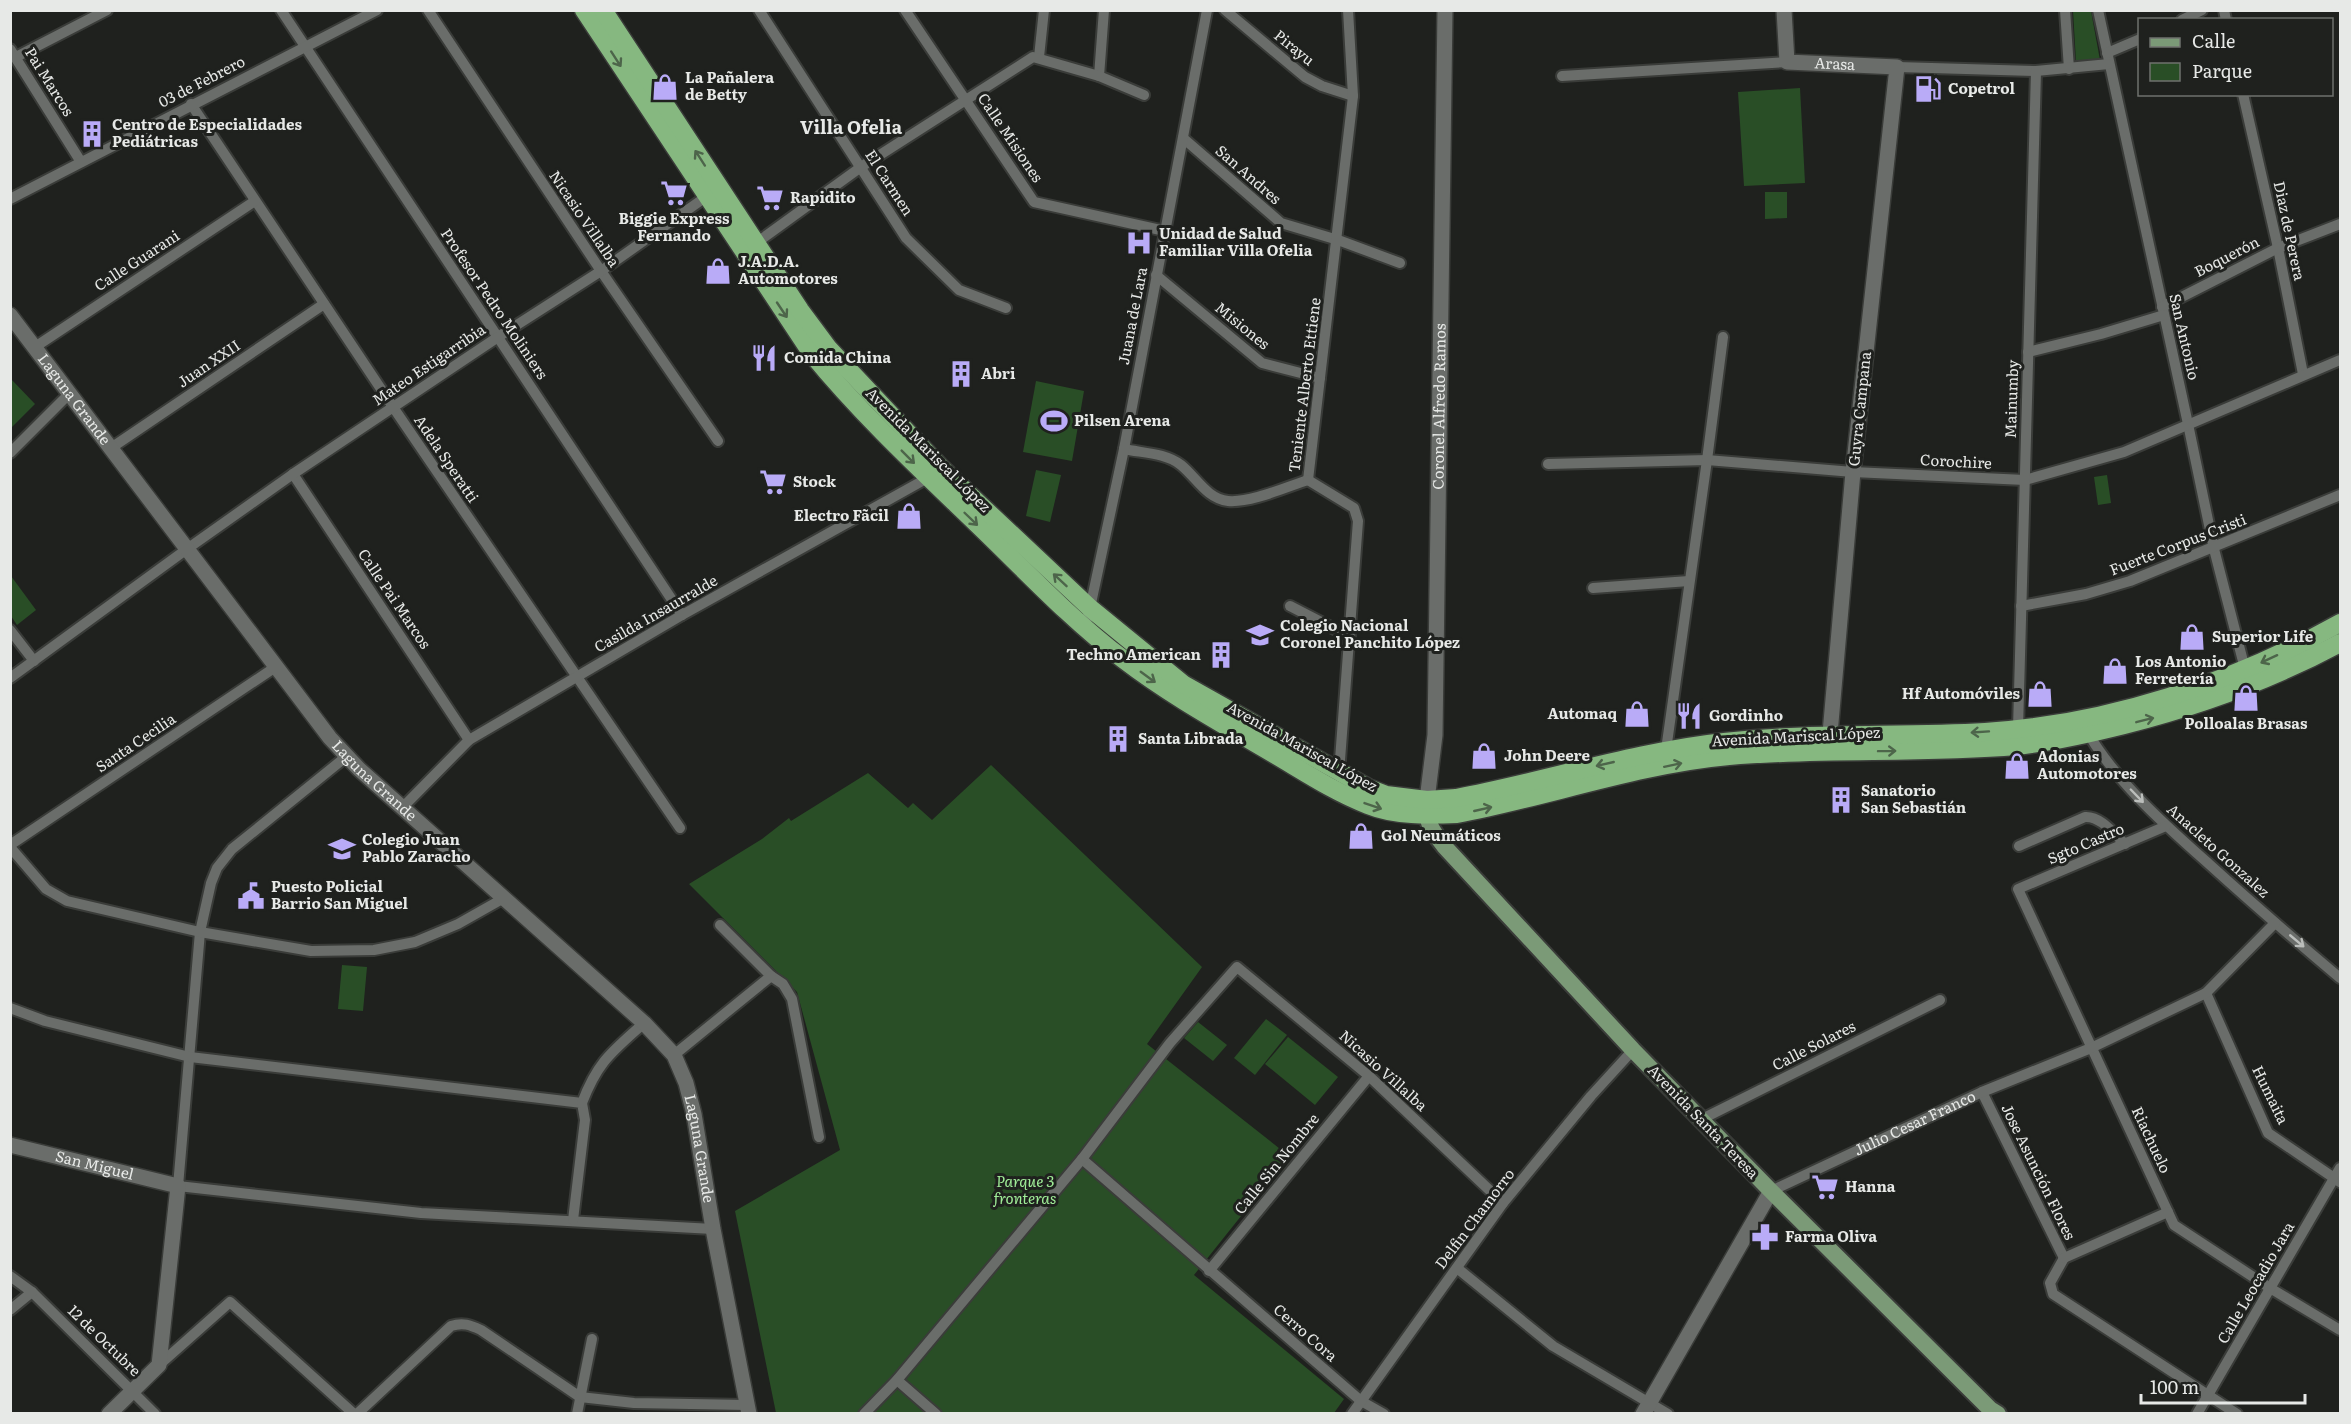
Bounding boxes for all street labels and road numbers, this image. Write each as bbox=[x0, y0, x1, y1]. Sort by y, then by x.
street label: Pirayu bbox=[1270, 23, 1321, 71]
street label: Pai Marcos bbox=[20, 42, 81, 120]
street label: 03 de Febrero bbox=[154, 49, 249, 112]
street label: Arasa bbox=[1814, 50, 1857, 75]
street label: Calle Misiones bbox=[973, 88, 1050, 187]
street label: San Andres bbox=[1211, 139, 1287, 209]
street label: El Carmen bbox=[860, 145, 920, 220]
street label: Nicasio Villalba bbox=[544, 165, 627, 272]
street label: Diaz de Perera bbox=[2269, 179, 2312, 283]
street label: Calle Guarani bbox=[89, 223, 183, 296]
street label: Profesor Pedro Moliniers bbox=[436, 223, 555, 384]
street label: Boquerón bbox=[2190, 229, 2263, 282]
street label: Juana de Lara bbox=[1111, 264, 1152, 366]
street label: San Antonio bbox=[2164, 291, 2207, 382]
street label: Misiones bbox=[1211, 296, 1275, 354]
street label: Teniente Alberto Ettiene bbox=[1281, 296, 1326, 473]
street label: Mateo Estigarribia bbox=[367, 317, 490, 410]
street label: Coronel Alfredo Ramos bbox=[1425, 323, 1451, 490]
street label: Juan XXII bbox=[172, 333, 244, 392]
street label: Laguna Grande bbox=[33, 348, 117, 449]
street label: Guyra Campana bbox=[1841, 350, 1876, 467]
street label: Mainumby bbox=[1998, 359, 2023, 439]
street label: Avenida Mariscal López bbox=[861, 381, 997, 517]
street label: Adela Speratti bbox=[409, 410, 485, 507]
street label: Corochire bbox=[1920, 447, 1993, 474]
street label: Fuerte Corpus Cristi bbox=[2106, 507, 2249, 580]
street label: Calle Pai Marcos bbox=[353, 543, 437, 653]
street label: Casilda Insaurralde bbox=[589, 568, 721, 657]
street label: Avenida Mariscal López bbox=[1223, 695, 1382, 797]
street label: Santa Cecilia bbox=[91, 706, 181, 777]
street label: Avenida Mariscal López bbox=[1711, 720, 1881, 751]
street label: Laguna Grande bbox=[327, 734, 423, 826]
street label: Anacleto Gonzalez bbox=[2163, 797, 2275, 902]
street label: Sgto Castro bbox=[2043, 816, 2128, 869]
street label: Calle Solares bbox=[1768, 1014, 1859, 1076]
street label: Nicasio Villalba bbox=[1335, 1024, 1434, 1117]
street label: Avenida Santa Teresa bbox=[1643, 1059, 1766, 1184]
street label: Humaita bbox=[2247, 1061, 2296, 1129]
street label: Julio Cesar Franco bbox=[1850, 1084, 1979, 1161]
street label: Laguna Grande bbox=[679, 1092, 722, 1204]
street label: Jose Asunción Flores bbox=[1996, 1099, 2082, 1243]
street label: Riachuelo bbox=[2127, 1102, 2178, 1177]
street label: Calle Sin Nombre bbox=[1228, 1107, 1324, 1219]
street label: San Miguel bbox=[53, 1144, 137, 1185]
street label: Delfin Chamorro bbox=[1428, 1163, 1519, 1273]
street label: Calle Leocadio Jara bbox=[2210, 1216, 2300, 1348]
street label: Cerro Cora bbox=[1269, 1298, 1344, 1367]
street label: 12 de Octubre bbox=[63, 1299, 147, 1381]

